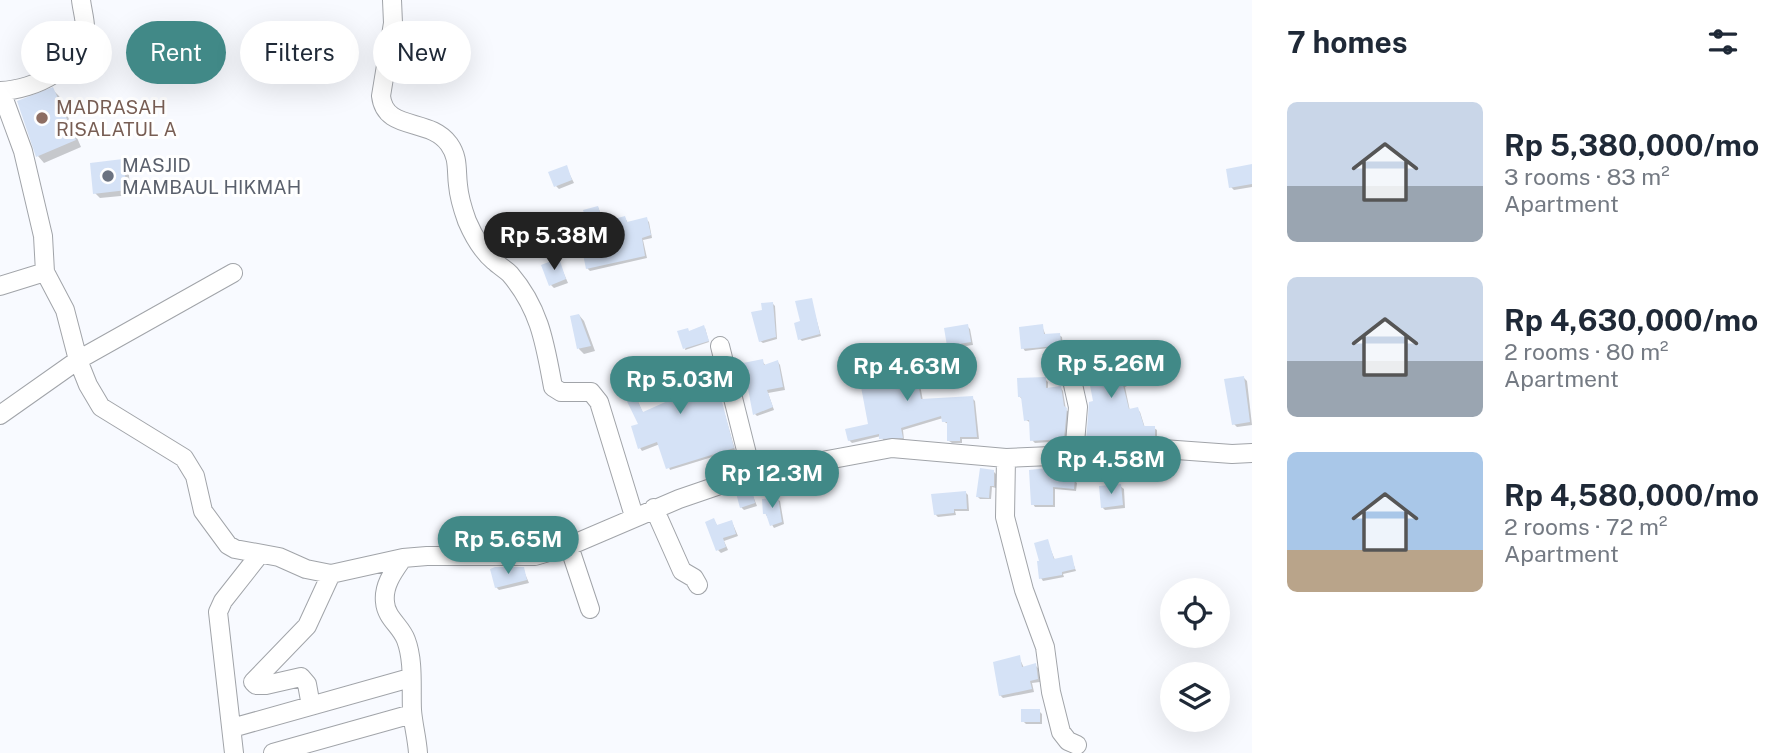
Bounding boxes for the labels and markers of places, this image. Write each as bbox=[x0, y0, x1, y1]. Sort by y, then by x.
place label: MADRASAH RISALATUL A bbox=[56, 96, 177, 140]
marker: MADRASAH RISALATUL A bbox=[34, 110, 50, 126]
place label: MASJID MAMBAUL HIKMAH bbox=[122, 154, 301, 198]
marker: MASJID MAMBAUL HIKMAH bbox=[100, 168, 116, 184]
pin: Rp 5.38M bbox=[482, 212, 626, 272]
pin: Rp 5.26M bbox=[1039, 340, 1183, 400]
pin: Rp 4.63M bbox=[835, 344, 979, 403]
pin: Rp 5.03M bbox=[608, 356, 752, 416]
pin: Rp 4.58M bbox=[1039, 436, 1183, 496]
pin: Rp 12.3M bbox=[700, 450, 844, 510]
pin: Rp 5.65M bbox=[436, 516, 580, 576]

